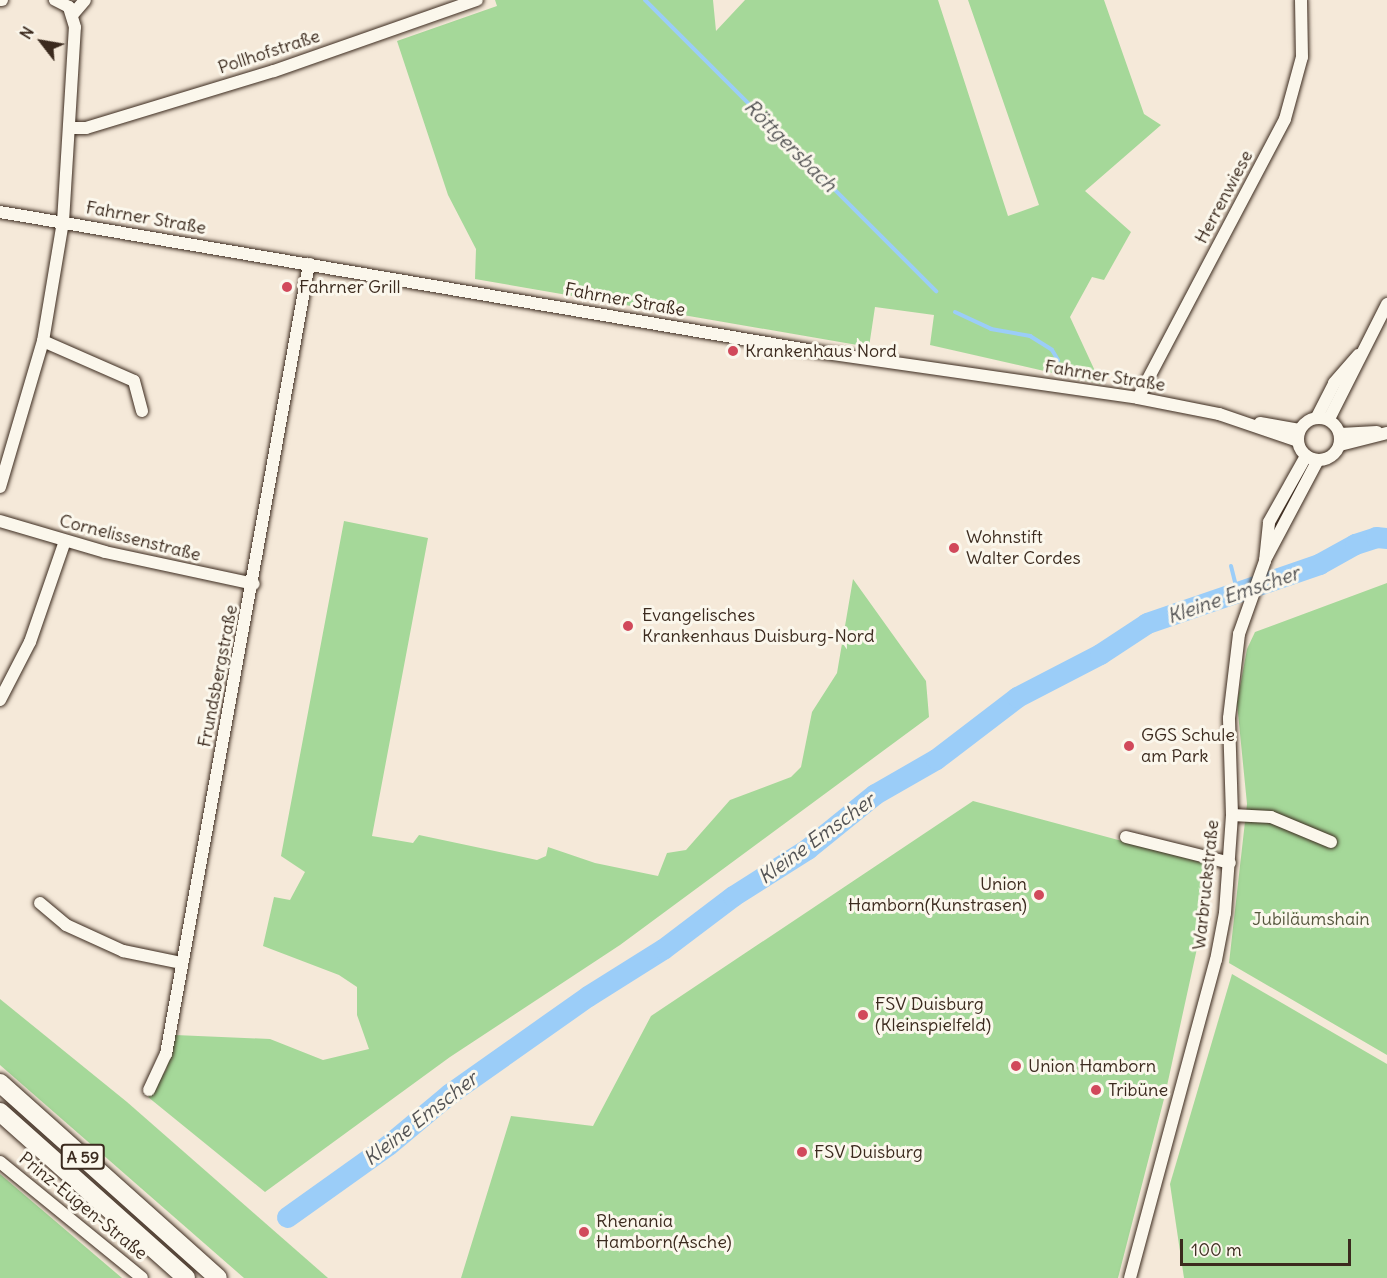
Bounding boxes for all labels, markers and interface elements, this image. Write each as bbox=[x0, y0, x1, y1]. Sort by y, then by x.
north arrow bbox=[12, 12, 72, 72]
text: N bbox=[15, 23, 38, 43]
street label: Pollhofstraße bbox=[215, 25, 323, 79]
water label: Röttgersbach bbox=[740, 94, 842, 196]
street label: Herrenwiese bbox=[1190, 147, 1258, 247]
street label: Fahrner Straße bbox=[84, 197, 208, 239]
place label: Fahrner Grill bbox=[299, 276, 401, 298]
street label: Fahrner Straße bbox=[563, 279, 687, 321]
marker: Fahrner Grill bbox=[280, 280, 294, 294]
place label: Krankenhaus Nord bbox=[745, 340, 897, 362]
marker: Krankenhaus Nord bbox=[726, 344, 740, 358]
street label: Fahrner Straße bbox=[1043, 356, 1167, 396]
street label: Cornelissenstraße bbox=[57, 510, 203, 566]
place label: Wohnstift Walter Cordes bbox=[966, 527, 1081, 570]
marker: Wohnstift Walter Cordes bbox=[947, 541, 961, 555]
water label: Kleine Emscher bbox=[1164, 560, 1302, 628]
street label: Frundsbergstraße bbox=[194, 603, 242, 749]
place label: Evangelisches Krankenhaus Duisburg-Nord bbox=[642, 605, 875, 648]
marker: Evangelisches Krankenhaus Duisburg-Nord bbox=[619, 617, 637, 635]
place label: GGS Schule am Park bbox=[1141, 725, 1235, 768]
marker: GGS Schule am Park bbox=[1122, 739, 1136, 753]
water label: Kleine Emscher bbox=[753, 788, 879, 888]
street label: Warbruckstraße bbox=[1188, 819, 1224, 951]
place label: Union Hamborn(Kunstrasen) bbox=[848, 874, 1027, 916]
marker: Union Hamborn(Kunstrasen) bbox=[1032, 888, 1046, 902]
park label: Jubiläumshain bbox=[1252, 908, 1370, 930]
place label: FSV Duisburg (Kleinspielfeld) bbox=[875, 994, 991, 1036]
marker: FSV Duisburg (Kleinspielfeld) bbox=[856, 1008, 870, 1022]
place label: Union Hamborn bbox=[1028, 1055, 1156, 1077]
marker: Union Hamborn bbox=[1009, 1059, 1023, 1073]
water label: Kleine Emscher bbox=[358, 1066, 482, 1170]
place label: Tribüne bbox=[1108, 1079, 1168, 1101]
marker: Tribüne bbox=[1089, 1083, 1103, 1097]
place label: FSV Duisburg bbox=[814, 1141, 923, 1163]
road number: A 59 bbox=[60, 1144, 106, 1170]
marker: FSV Duisburg bbox=[795, 1145, 809, 1159]
street label: Prinz-Eugen-Straße bbox=[14, 1148, 152, 1264]
place label: Rhenania Hamborn(Asche) bbox=[596, 1211, 732, 1254]
marker: Rhenania Hamborn(Asche) bbox=[577, 1225, 591, 1239]
scale bar bbox=[1183, 1227, 1354, 1265]
text: 100 m bbox=[1191, 1238, 1242, 1261]

